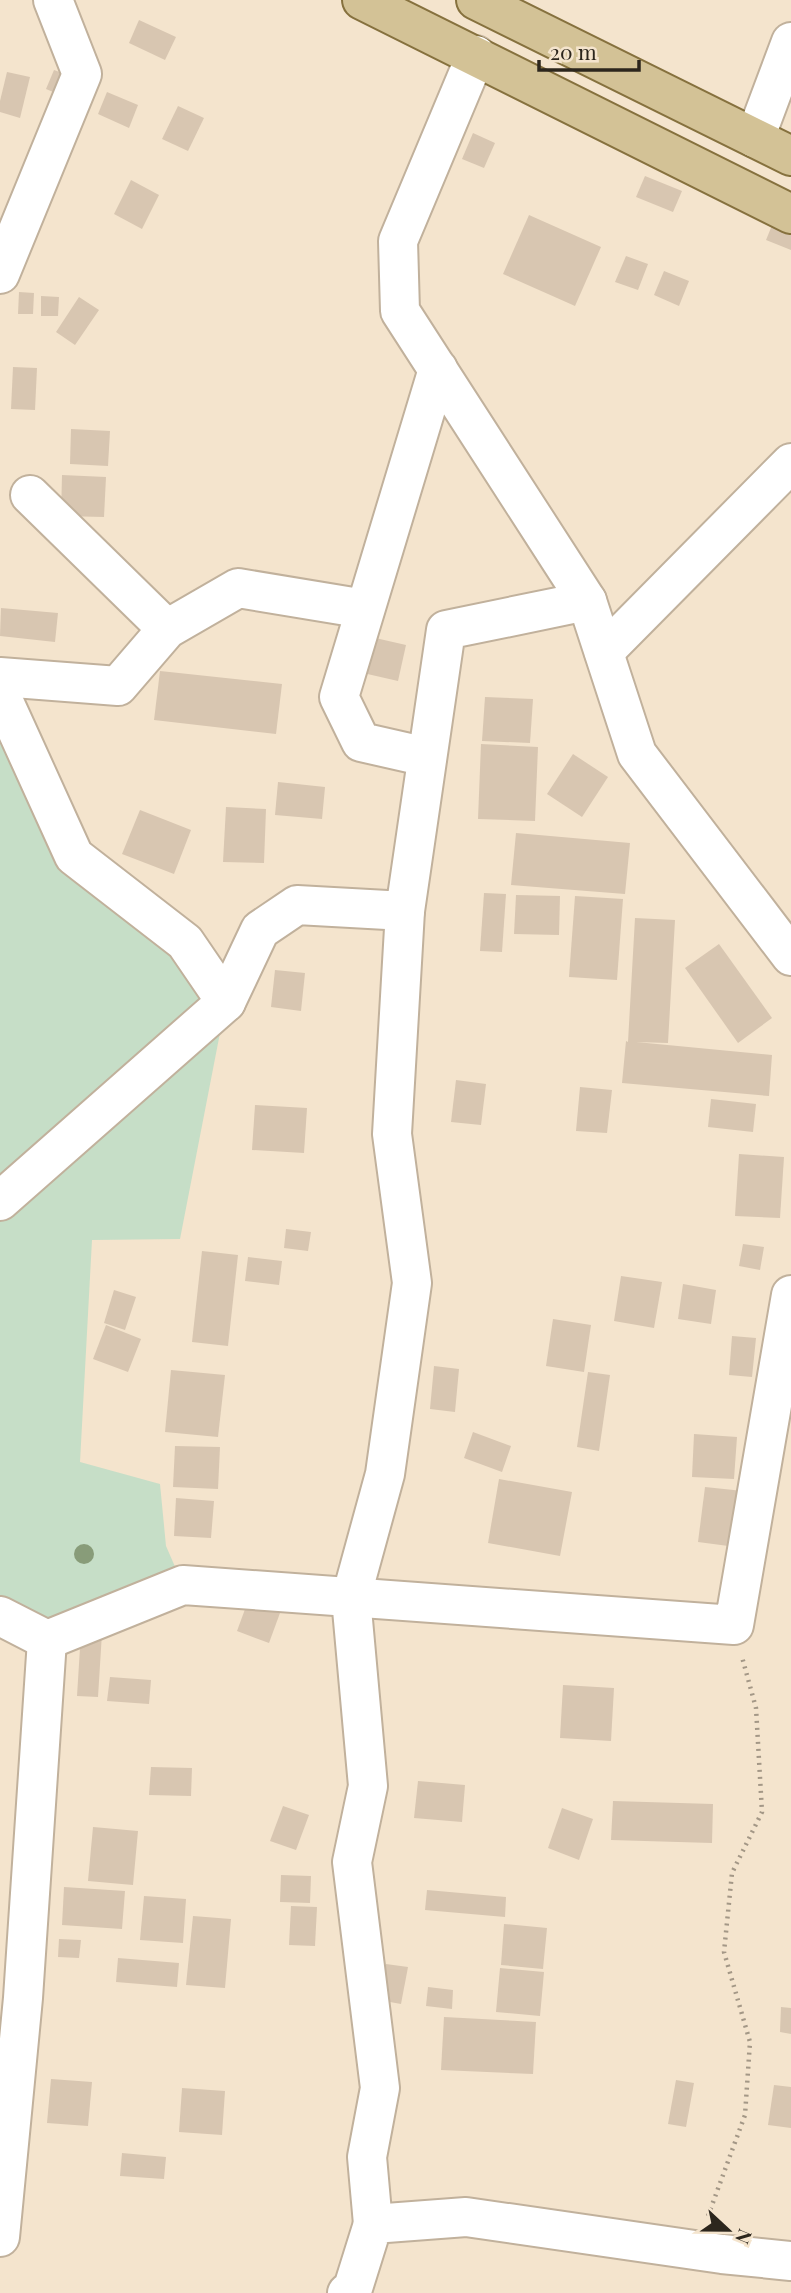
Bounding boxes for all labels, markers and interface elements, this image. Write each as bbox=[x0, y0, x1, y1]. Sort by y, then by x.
scale bar bbox=[539, 28, 639, 72]
text: 20 m bbox=[550, 37, 597, 65]
north arrow bbox=[693, 2195, 763, 2265]
text: N bbox=[730, 2226, 759, 2248]

